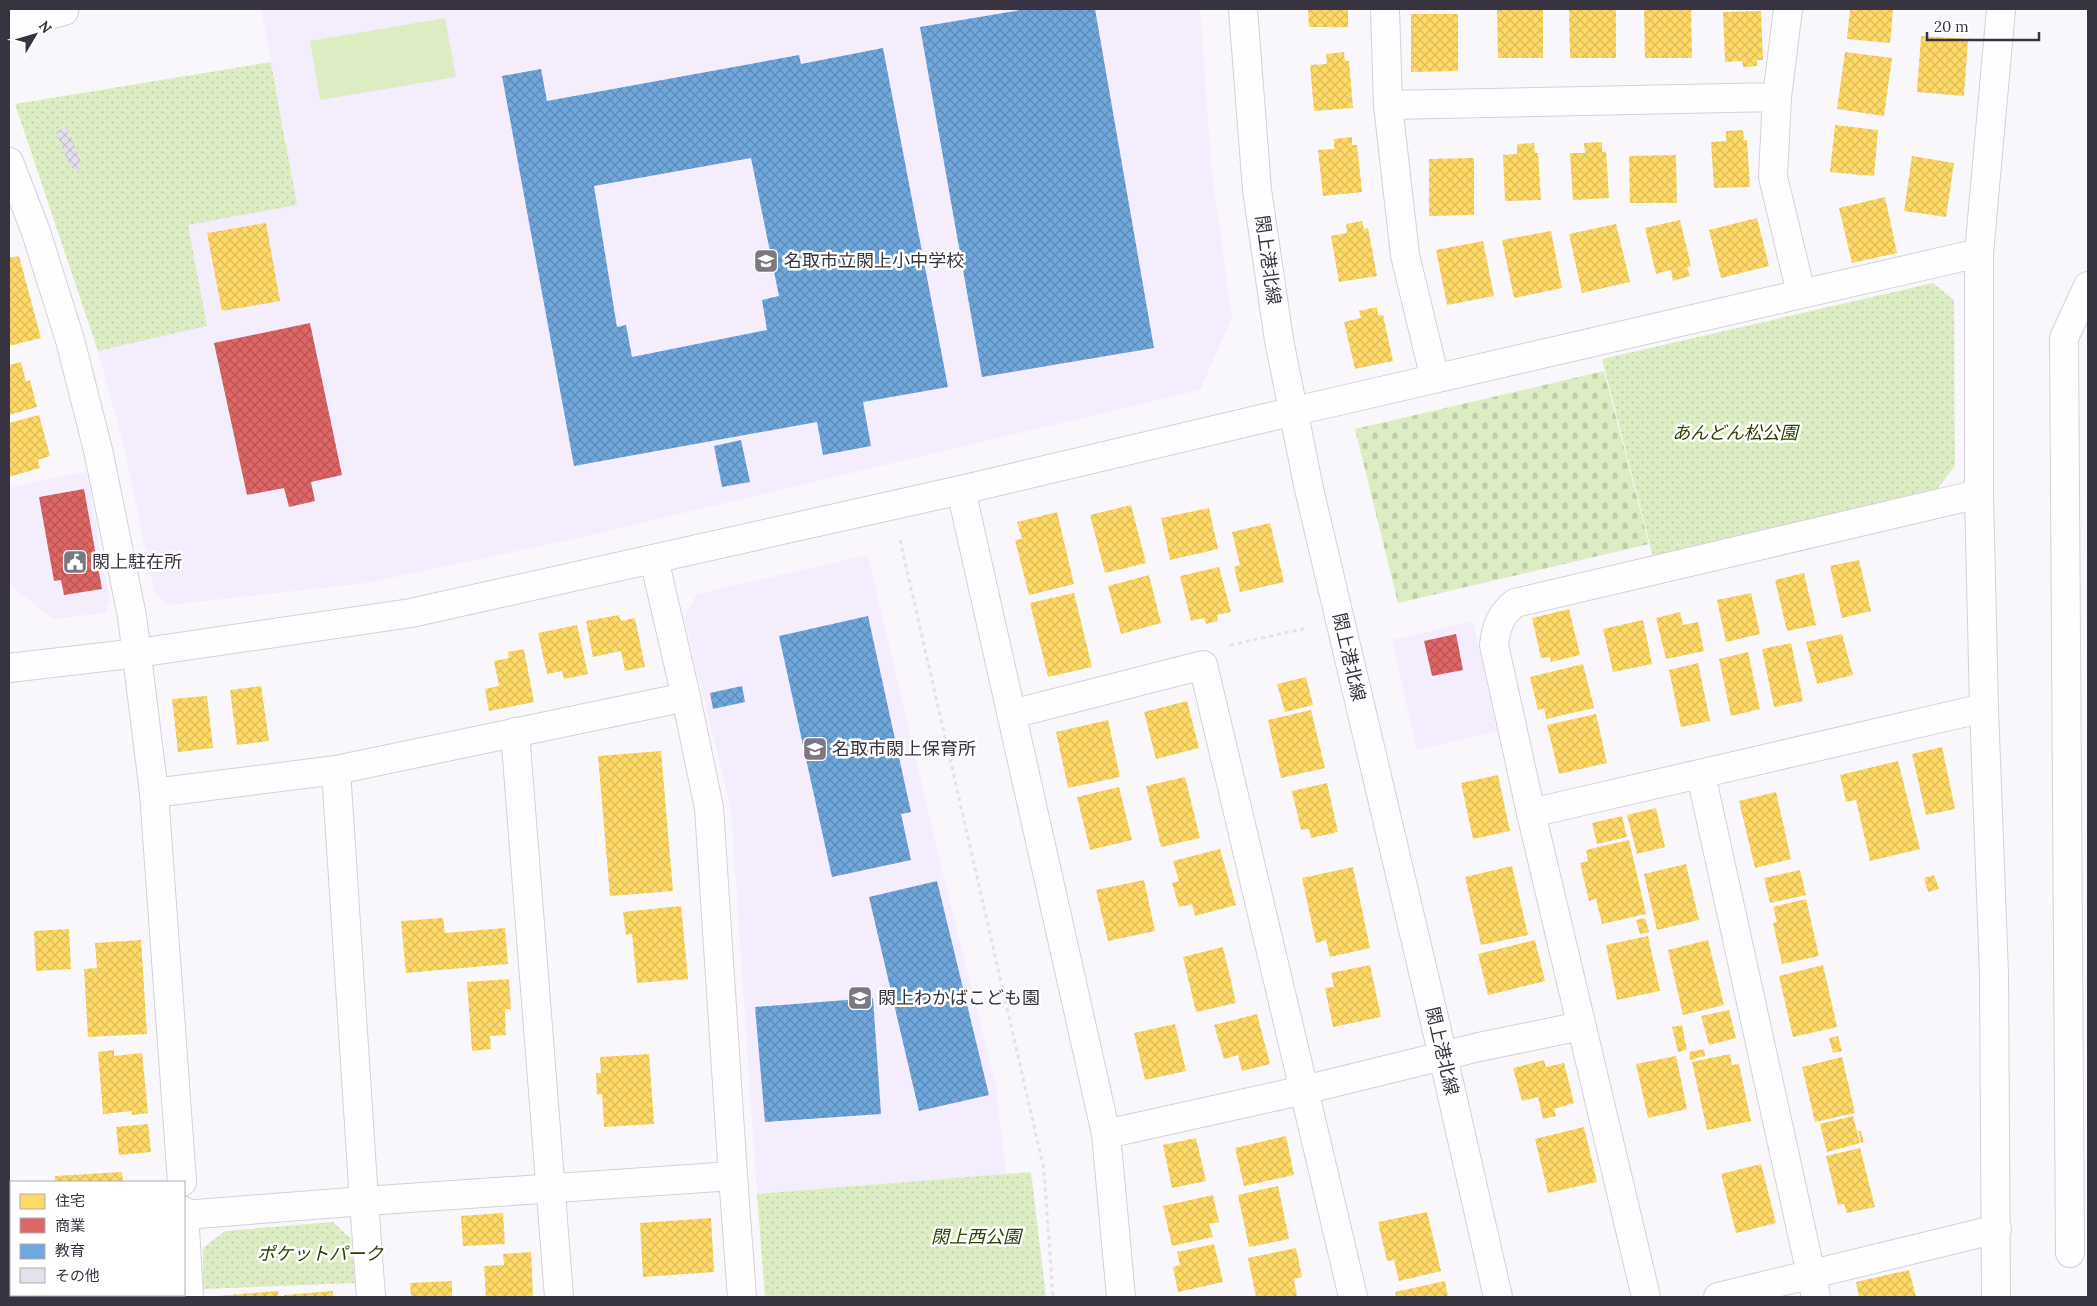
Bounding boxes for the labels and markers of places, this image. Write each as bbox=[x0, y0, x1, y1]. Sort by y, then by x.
school or university icon: 名取市立閖上小中学校 bbox=[753, 248, 779, 274]
place label: 名取市立閖上小中学校 bbox=[784, 249, 964, 272]
public building icon: 閖上駐在所 bbox=[62, 549, 88, 575]
place label: 閖上駐在所 bbox=[92, 550, 182, 573]
school or university icon: 名取市閖上保育所 bbox=[802, 736, 828, 762]
place label: 名取市閖上保育所 bbox=[832, 737, 976, 760]
school or university icon: 閖上わかばこども園 bbox=[847, 985, 873, 1011]
place label: 閖上わかばこども園 bbox=[878, 986, 1040, 1009]

